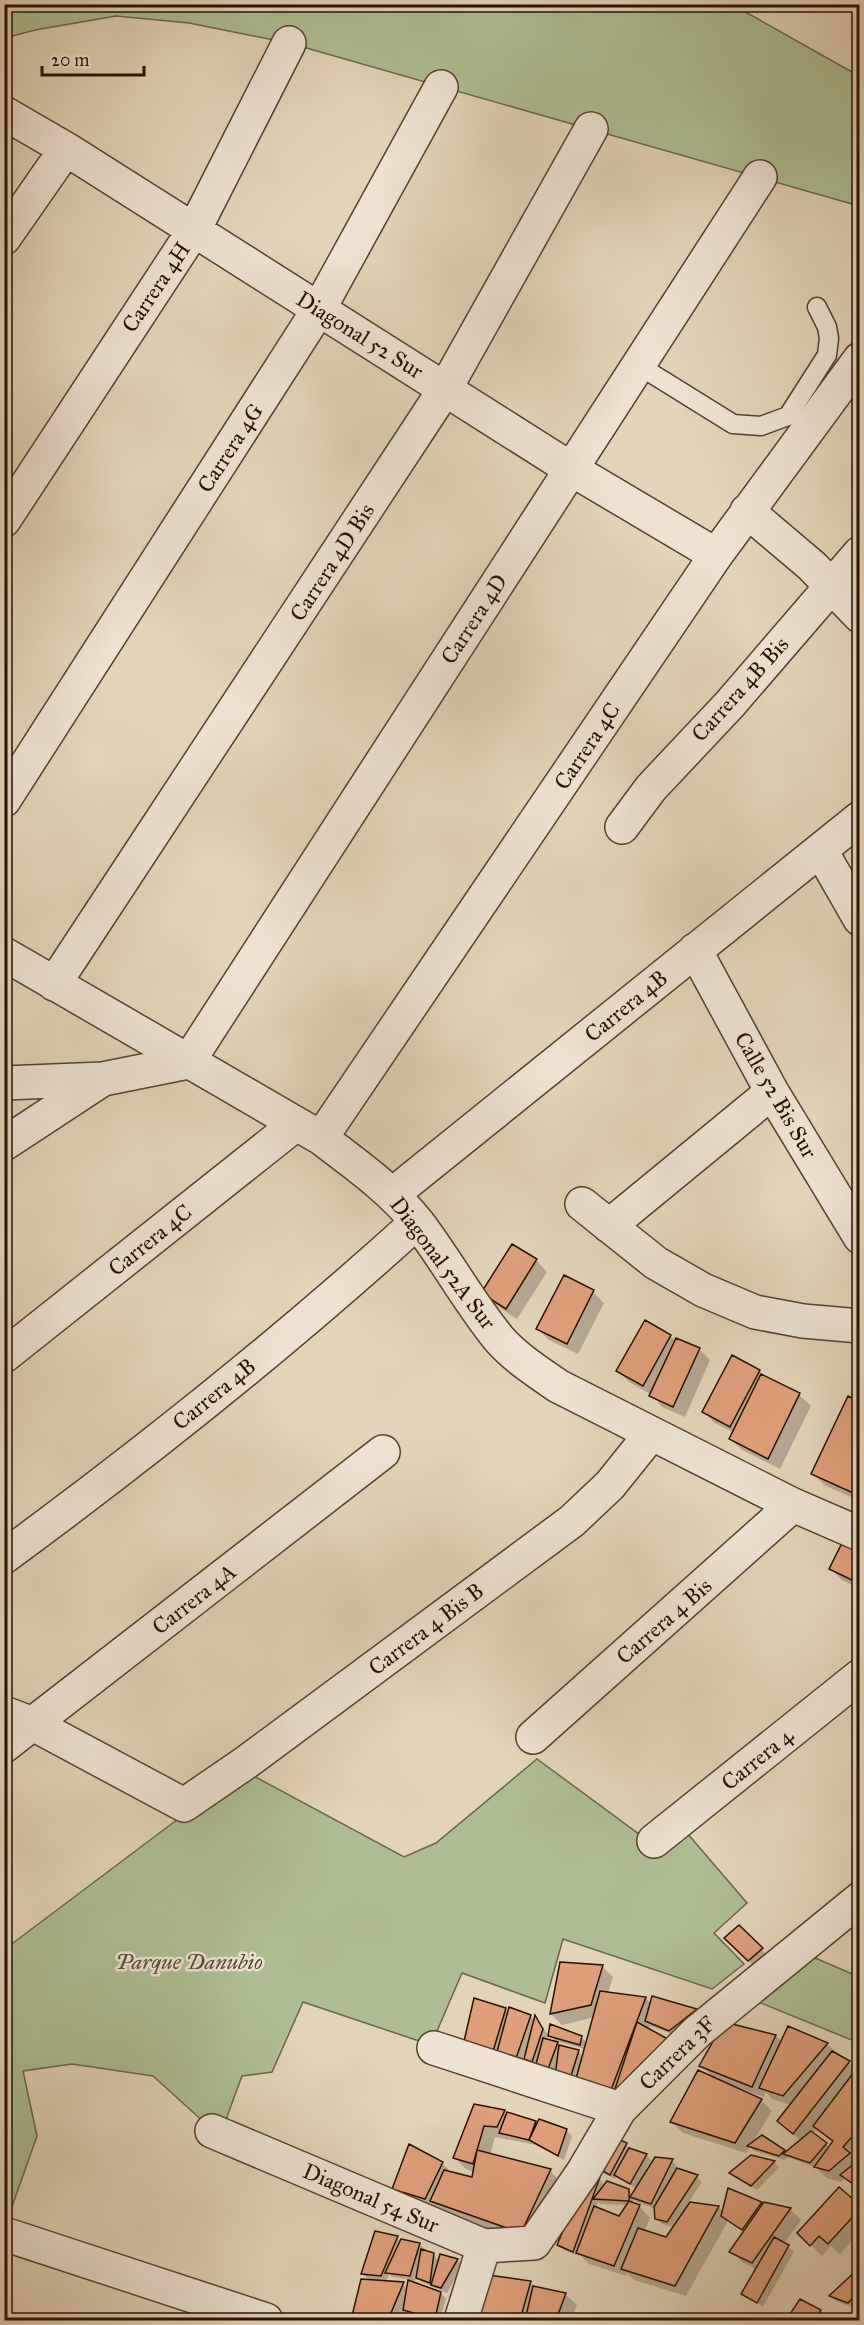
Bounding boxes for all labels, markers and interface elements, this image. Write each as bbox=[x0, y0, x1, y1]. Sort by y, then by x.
scale bar bbox=[42, 39, 144, 77]
text: 20 m bbox=[51, 49, 89, 71]
street label: Carrera 4H bbox=[116, 237, 196, 337]
street label: Diagonal 52 Sur bbox=[292, 285, 429, 385]
street label: Carrera 4G bbox=[191, 399, 269, 497]
street label: Carrera 4D Bis bbox=[284, 498, 380, 626]
street label: Carrera 4D bbox=[435, 569, 513, 669]
street label: Carrera 4B Bis bbox=[686, 631, 794, 747]
street label: Carrera 4C bbox=[548, 697, 626, 795]
street label: Carrera 4B bbox=[579, 964, 673, 1048]
street label: Calle 52 Bis Sur bbox=[729, 1027, 823, 1164]
street label: Diagonal 52A Sur bbox=[384, 1191, 502, 1335]
street label: Carrera 4C bbox=[103, 1198, 197, 1282]
street label: Carrera 4B bbox=[167, 1352, 261, 1436]
street label: Carrera 4A bbox=[147, 1558, 242, 1640]
street label: Carrera 4 Bis bbox=[611, 1572, 717, 1670]
street label: Carrera 4 Bis B bbox=[363, 1577, 489, 1681]
street label: Carrera 4 bbox=[716, 1722, 799, 1796]
park label: Parque Danubio bbox=[115, 1948, 263, 1975]
street label: Carrera 3F bbox=[633, 2010, 721, 2096]
street label: Diagonal 54 Sur bbox=[299, 2157, 444, 2239]

